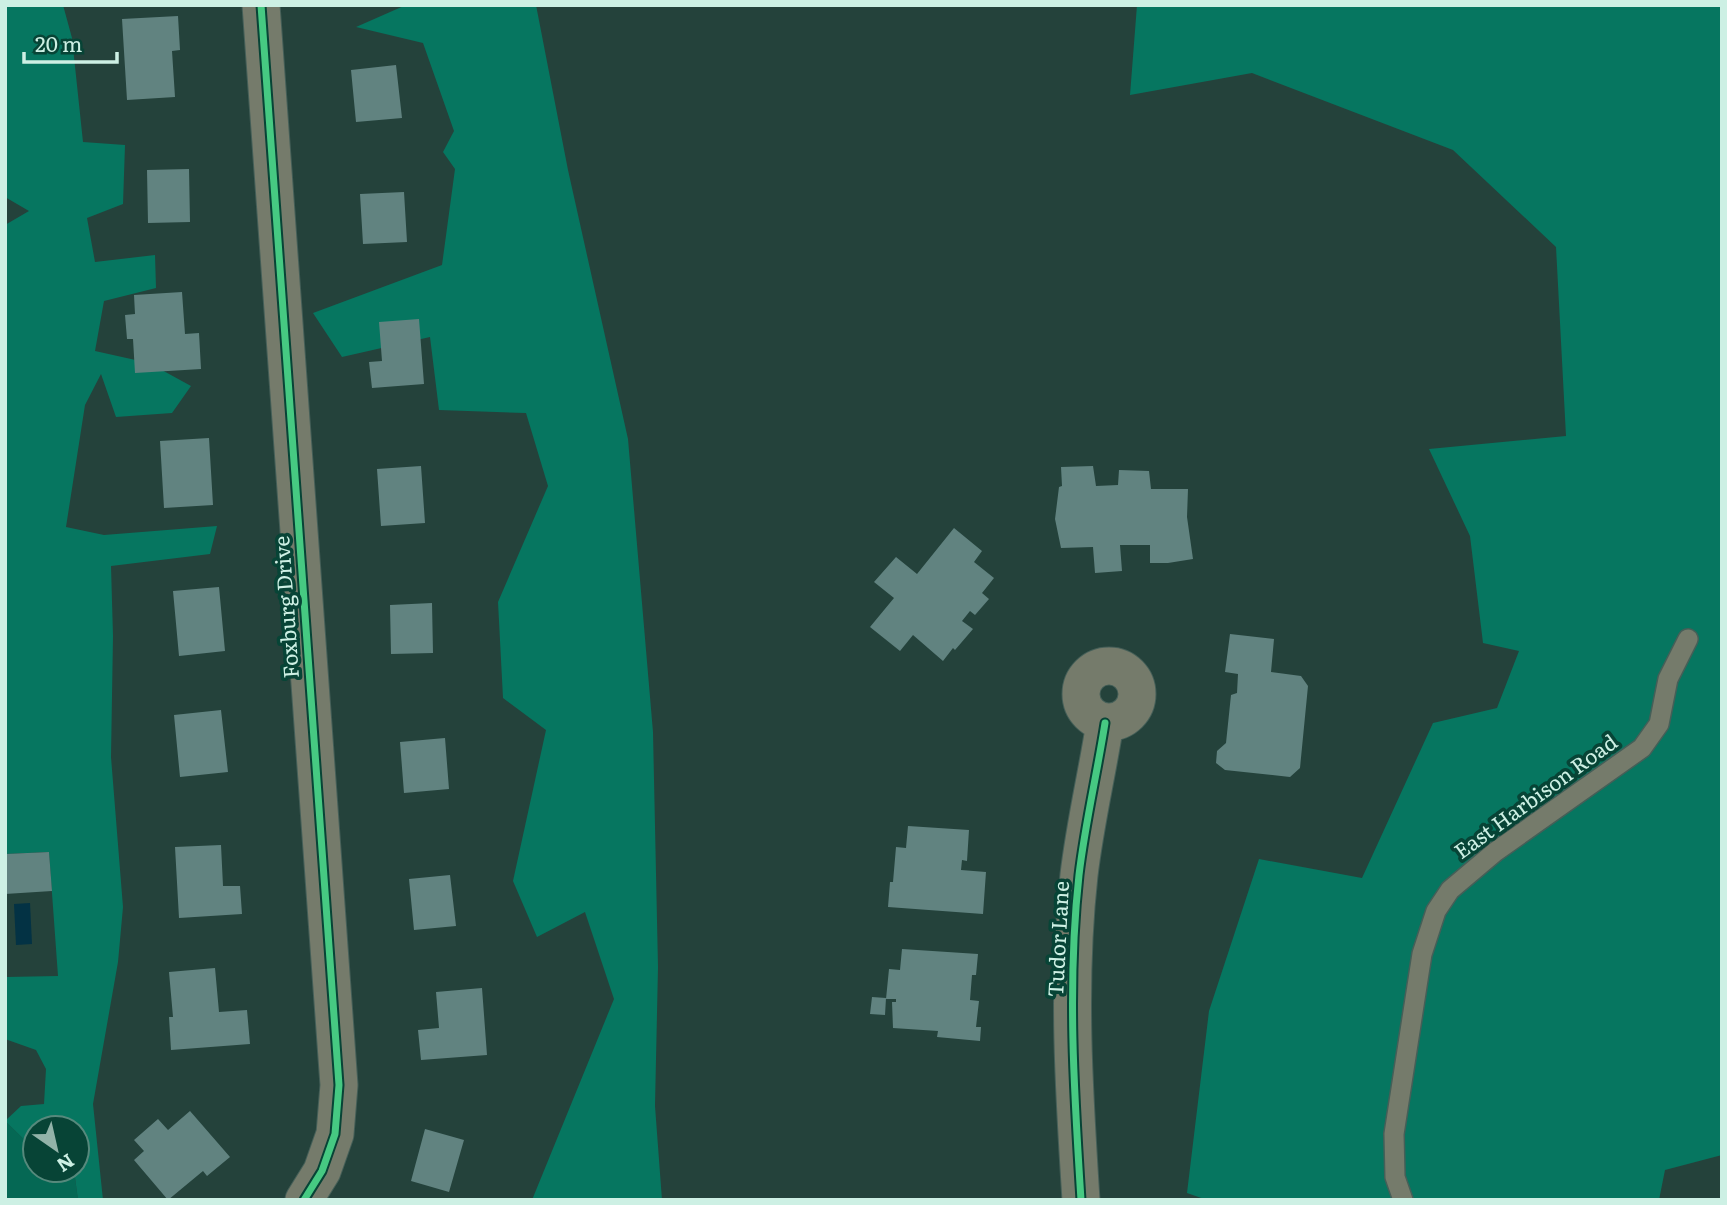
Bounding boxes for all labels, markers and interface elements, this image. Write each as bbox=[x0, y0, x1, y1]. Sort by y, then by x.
scale bar bbox=[24, 21, 117, 65]
text: 20 m bbox=[35, 27, 82, 58]
street label: Foxburg Drive bbox=[264, 535, 305, 679]
street label: East Harbison Road bbox=[1447, 725, 1623, 865]
street label: Tudor Lane bbox=[1038, 880, 1075, 998]
north arrow bbox=[21, 1114, 91, 1184]
text: N bbox=[52, 1148, 81, 1180]

